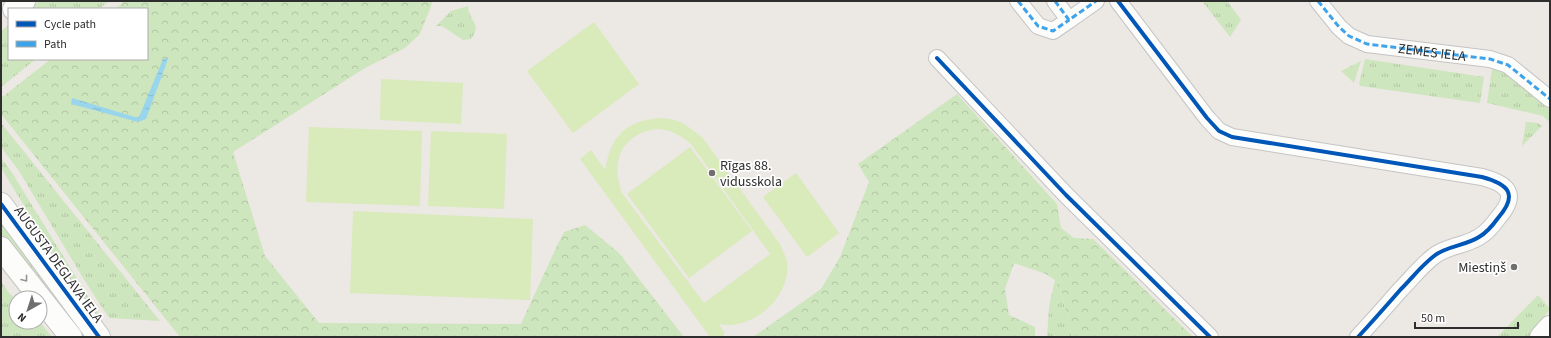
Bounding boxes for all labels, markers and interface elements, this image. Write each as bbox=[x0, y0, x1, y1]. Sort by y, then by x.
legend bbox=[8, 8, 148, 60]
text: Cycle path bbox=[44, 16, 96, 33]
text: Path bbox=[44, 36, 67, 53]
street label: ZEMES IELA bbox=[1397, 39, 1467, 67]
place label: Rīgas 88. vidusskola bbox=[720, 156, 782, 192]
marker: Rīgas 88. vidusskola bbox=[707, 168, 717, 178]
street label: AUGUSTA DEGLAVA IELA bbox=[9, 202, 108, 328]
place label: Miestiņš bbox=[1458, 258, 1506, 278]
marker: Miestiņš bbox=[1509, 262, 1519, 272]
one-way arrow bbox=[20, 274, 27, 281]
north arrow bbox=[8, 290, 48, 330]
scale bar bbox=[1415, 304, 1518, 330]
text: N bbox=[14, 309, 30, 326]
text: 50 m bbox=[1421, 310, 1445, 327]

